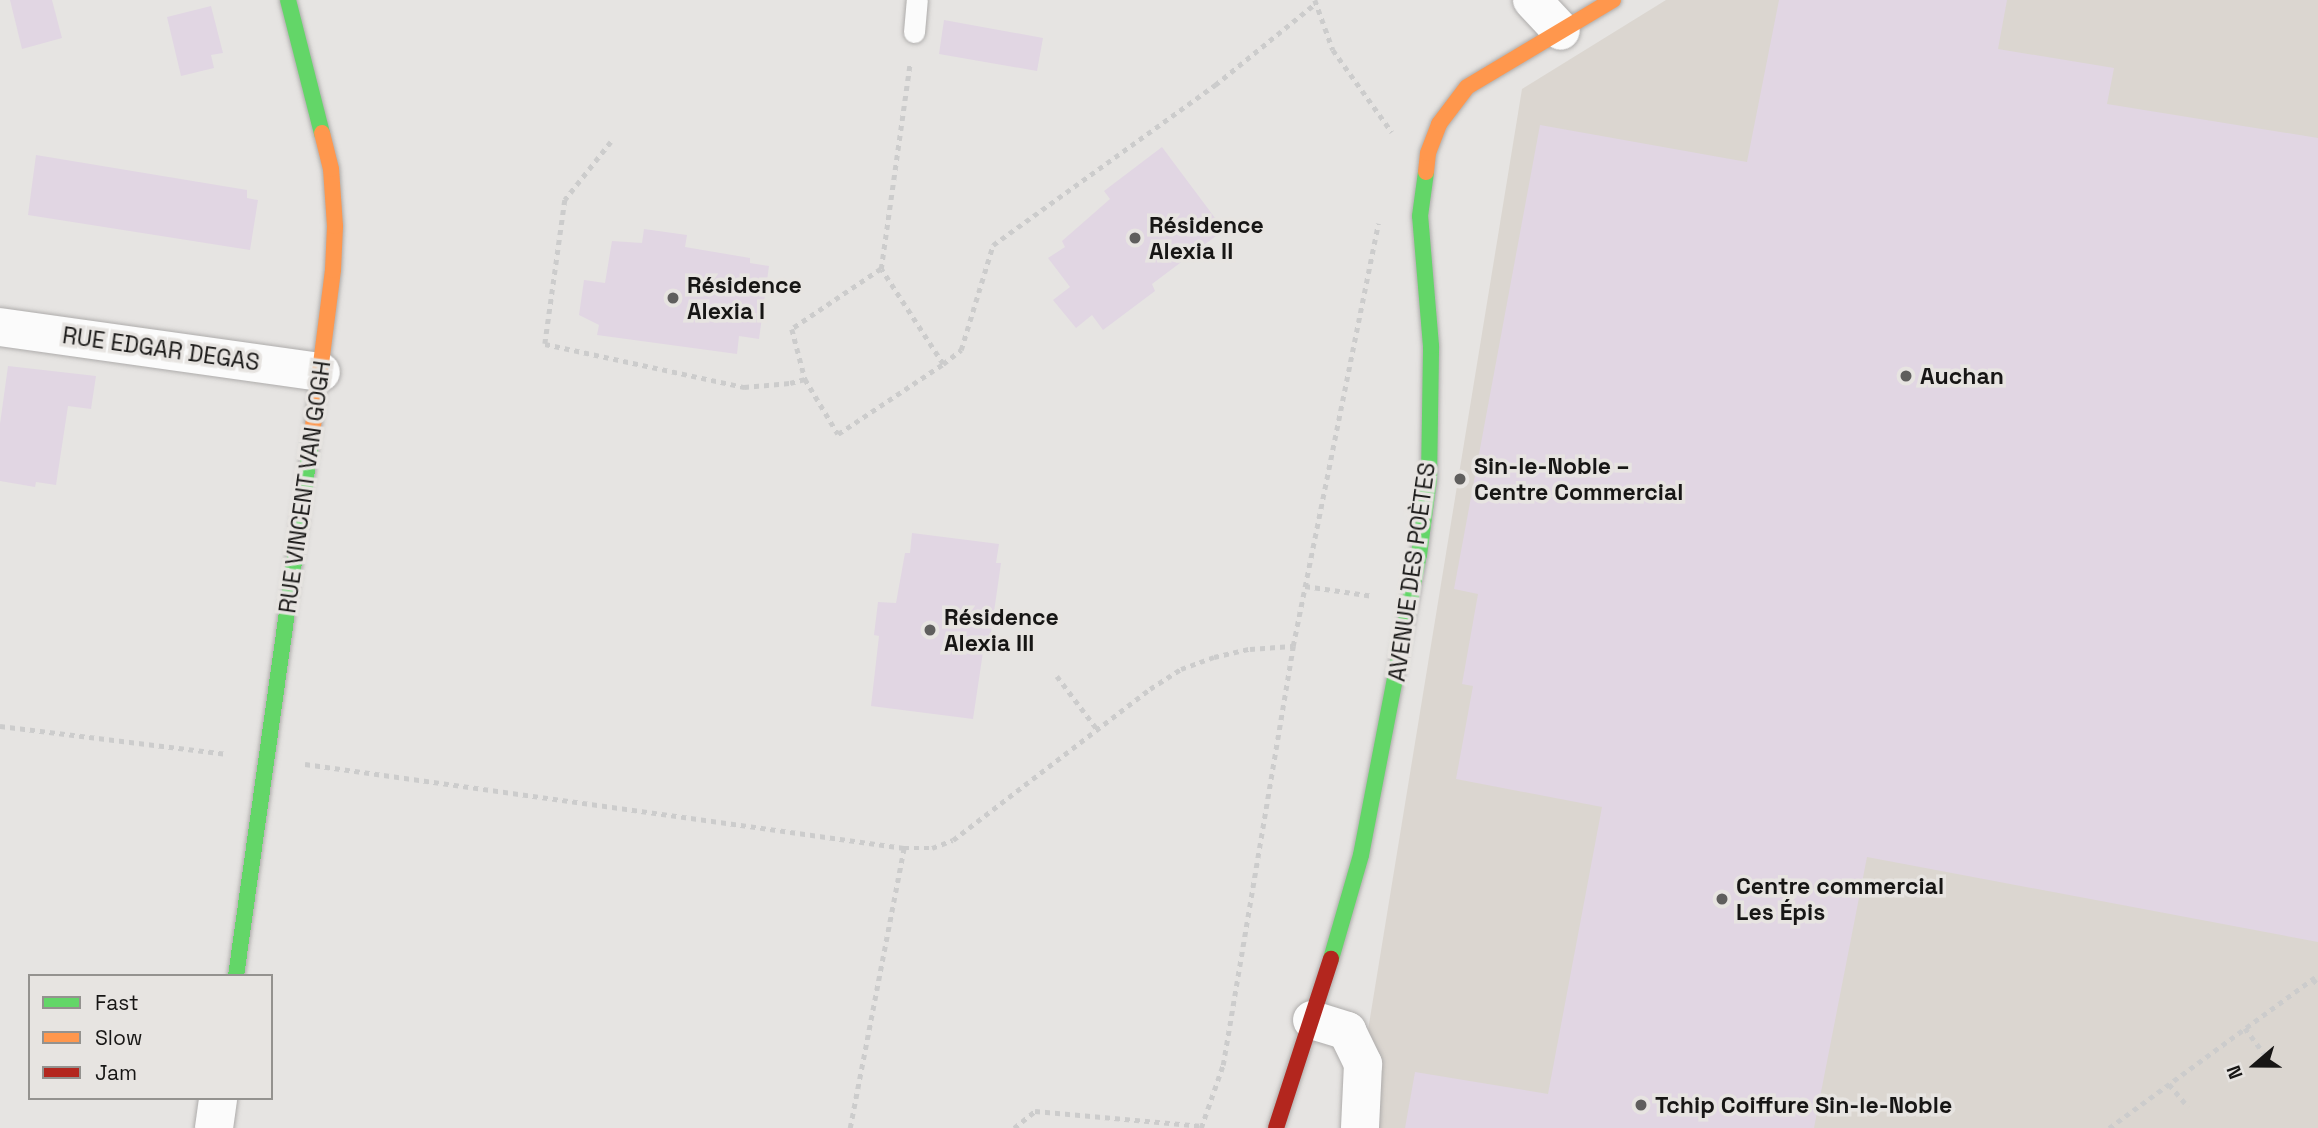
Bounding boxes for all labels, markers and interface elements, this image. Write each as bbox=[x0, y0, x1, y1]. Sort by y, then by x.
place label: Résidence Alexia II bbox=[1149, 211, 1264, 265]
marker: Résidence Alexia II bbox=[1127, 230, 1143, 246]
place label: Résidence Alexia I bbox=[687, 271, 802, 325]
marker: Résidence Alexia I bbox=[665, 290, 681, 306]
street label: RUE EDGAR DEGAS bbox=[61, 321, 261, 377]
street label: RUE VINCENT VAN GOGH bbox=[274, 358, 336, 616]
place label: Auchan bbox=[1920, 362, 2004, 390]
marker: Auchan bbox=[1898, 368, 1914, 384]
place label: Sin-le-Noble – Centre Commercial bbox=[1474, 452, 1683, 506]
street label: AVENUE DES POÈTES bbox=[1383, 461, 1441, 683]
marker: Sin-le-Noble – Centre Commercial bbox=[1452, 471, 1468, 487]
place label: Résidence Alexia III bbox=[944, 603, 1059, 657]
marker: Résidence Alexia III bbox=[922, 622, 938, 638]
place label: Centre commercial Les Épis bbox=[1736, 872, 1944, 926]
marker: Centre commercial Les Épis bbox=[1714, 891, 1730, 907]
legend bbox=[28, 974, 273, 1100]
text: Fast bbox=[95, 989, 139, 1016]
text: Slow bbox=[95, 1024, 143, 1051]
north arrow bbox=[2220, 1030, 2290, 1100]
text: Jam bbox=[95, 1059, 137, 1086]
text: N bbox=[2221, 1062, 2249, 1083]
place label: Tchip Coiffure Sin-le-Noble bbox=[1655, 1091, 1952, 1119]
marker: Tchip Coiffure Sin-le-Noble bbox=[1633, 1097, 1649, 1113]

